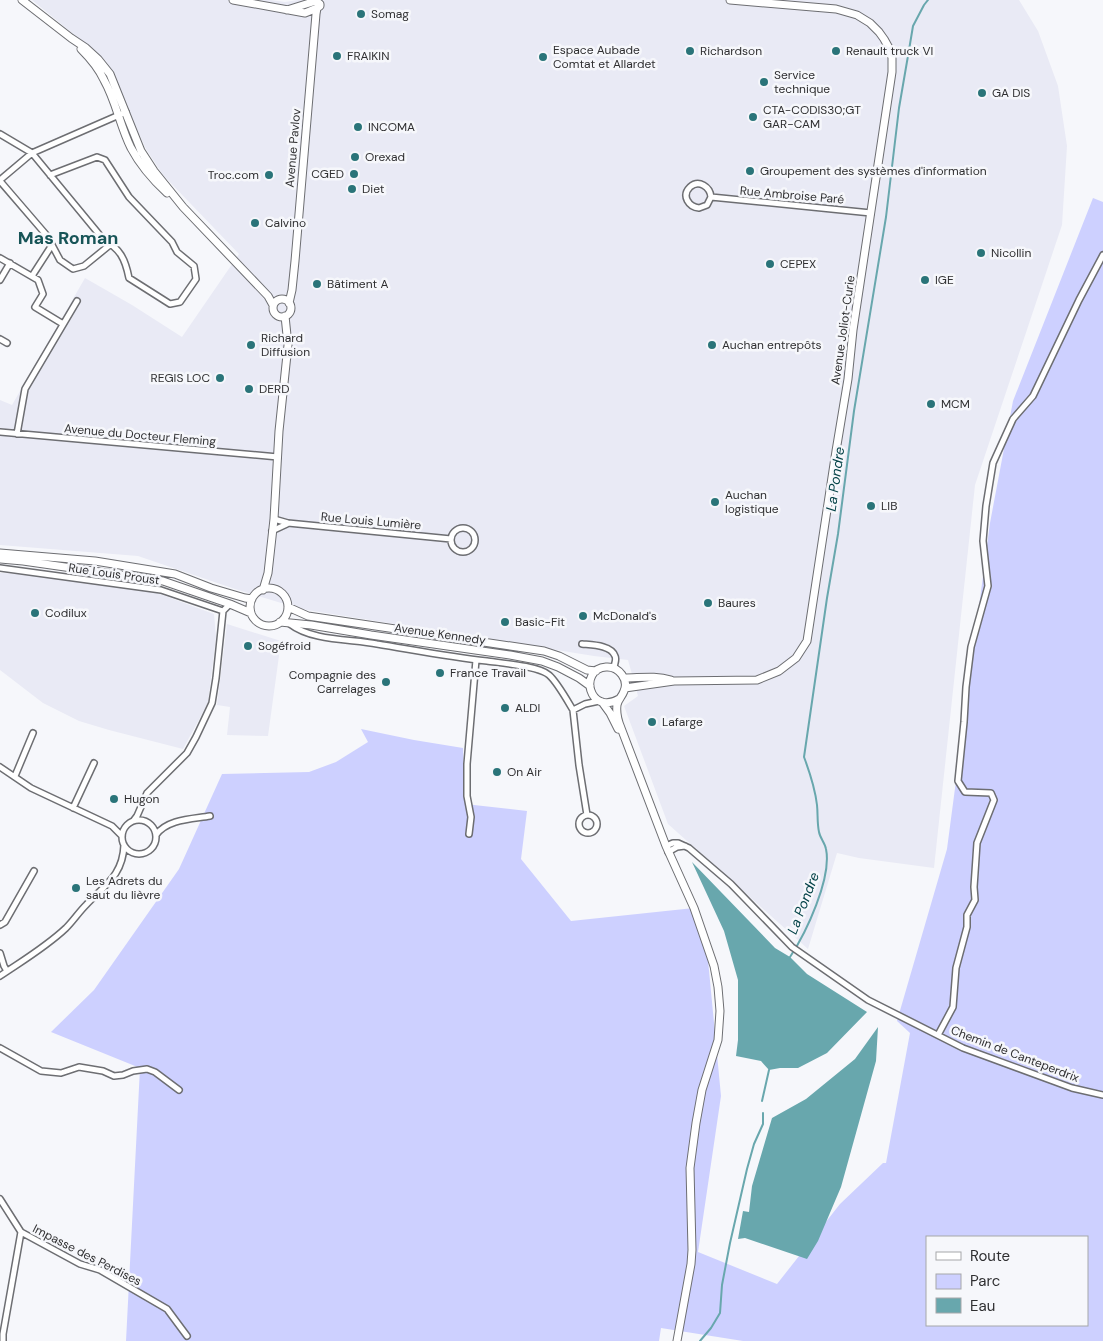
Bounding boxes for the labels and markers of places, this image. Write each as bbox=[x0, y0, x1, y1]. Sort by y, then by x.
place label: Somag bbox=[371, 6, 409, 22]
marker: Somag bbox=[355, 8, 367, 20]
place label: Espace Aubade Comtat et Allardet bbox=[553, 42, 656, 72]
place label: Richardson bbox=[700, 43, 762, 59]
place label: Renault truck VI bbox=[846, 43, 933, 59]
marker: Richardson bbox=[684, 45, 696, 57]
marker: Renault truck VI bbox=[830, 45, 842, 57]
place label: FRAIKIN bbox=[347, 48, 389, 64]
marker: FRAIKIN bbox=[331, 50, 343, 62]
marker: Espace Aubade Comtat et Allardet bbox=[537, 51, 549, 63]
place label: Service technique bbox=[774, 67, 830, 97]
marker: Service technique bbox=[758, 76, 770, 88]
place label: GA DIS bbox=[992, 85, 1030, 101]
marker: GA DIS bbox=[976, 87, 988, 99]
place label: CTA-CODIS30;GT GAR-CAM bbox=[763, 102, 861, 132]
marker: CTA-CODIS30;GT GAR-CAM bbox=[747, 111, 759, 123]
place label: INCOMA bbox=[368, 119, 415, 135]
marker: INCOMA bbox=[352, 121, 364, 133]
place label: Orexad bbox=[365, 149, 405, 165]
marker: Orexad bbox=[349, 151, 361, 163]
place label: Groupement des systèmes d'information bbox=[760, 163, 987, 179]
marker: Groupement des systèmes d'information bbox=[744, 165, 756, 177]
place label: CGED bbox=[311, 166, 344, 182]
place label: Troc.com bbox=[208, 167, 259, 183]
marker: CGED bbox=[348, 168, 360, 180]
marker: Troc.com bbox=[263, 169, 275, 181]
place label: Diet bbox=[362, 181, 385, 197]
marker: Diet bbox=[346, 183, 358, 195]
place label: Calvino bbox=[265, 215, 306, 231]
marker: Calvino bbox=[249, 217, 261, 229]
place label: Nicollin bbox=[991, 245, 1031, 261]
marker: Nicollin bbox=[975, 247, 987, 259]
place label: CEPEX bbox=[780, 256, 816, 272]
marker: CEPEX bbox=[764, 258, 776, 270]
place label: IGE bbox=[935, 272, 954, 288]
marker: IGE bbox=[919, 274, 931, 286]
place label: Bâtiment A bbox=[327, 276, 388, 292]
marker: Bâtiment A bbox=[311, 278, 323, 290]
place label: Richard Diffusion bbox=[261, 330, 310, 360]
place label: Auchan entrepôts bbox=[722, 337, 822, 353]
marker: Richard Diffusion bbox=[245, 339, 257, 351]
marker: Auchan entrepôts bbox=[706, 339, 718, 351]
place label: REGIS LOC bbox=[151, 370, 210, 386]
marker: REGIS LOC bbox=[214, 372, 226, 384]
place label: DERD bbox=[259, 381, 289, 397]
marker: DERD bbox=[243, 383, 255, 395]
place label: MCM bbox=[941, 396, 970, 412]
marker: MCM bbox=[925, 398, 937, 410]
place label: Auchan logistique bbox=[725, 487, 779, 517]
marker: Auchan logistique bbox=[709, 496, 721, 508]
place label: LIB bbox=[881, 498, 897, 514]
marker: LIB bbox=[865, 500, 877, 512]
place label: Baures bbox=[718, 595, 756, 611]
marker: Baures bbox=[702, 597, 714, 609]
place label: Codilux bbox=[45, 605, 87, 621]
marker: Codilux bbox=[29, 607, 41, 619]
place label: McDonald's bbox=[593, 608, 657, 624]
marker: McDonald's bbox=[577, 610, 589, 622]
place label: Basic-Fit bbox=[515, 614, 565, 630]
marker: Basic-Fit bbox=[499, 616, 511, 628]
place label: Sogéfroid bbox=[258, 638, 311, 654]
marker: Sogéfroid bbox=[242, 640, 254, 652]
place label: France Travail bbox=[450, 665, 526, 681]
place label: Compagnie des Carrelages bbox=[289, 667, 376, 697]
marker: France Travail bbox=[434, 667, 446, 679]
marker: Compagnie des Carrelages bbox=[380, 676, 392, 688]
place label: ALDI bbox=[515, 700, 540, 716]
marker: ALDI bbox=[499, 702, 511, 714]
place label: Lafarge bbox=[662, 714, 703, 730]
marker: Lafarge bbox=[646, 716, 658, 728]
place label: On Air bbox=[507, 764, 542, 780]
marker: On Air bbox=[491, 766, 503, 778]
place label: Hugon bbox=[124, 791, 160, 807]
marker: Hugon bbox=[108, 793, 120, 805]
place label: Les Adrets du saut du lièvre bbox=[86, 873, 163, 903]
marker: Les Adrets du saut du lièvre bbox=[70, 882, 82, 894]

